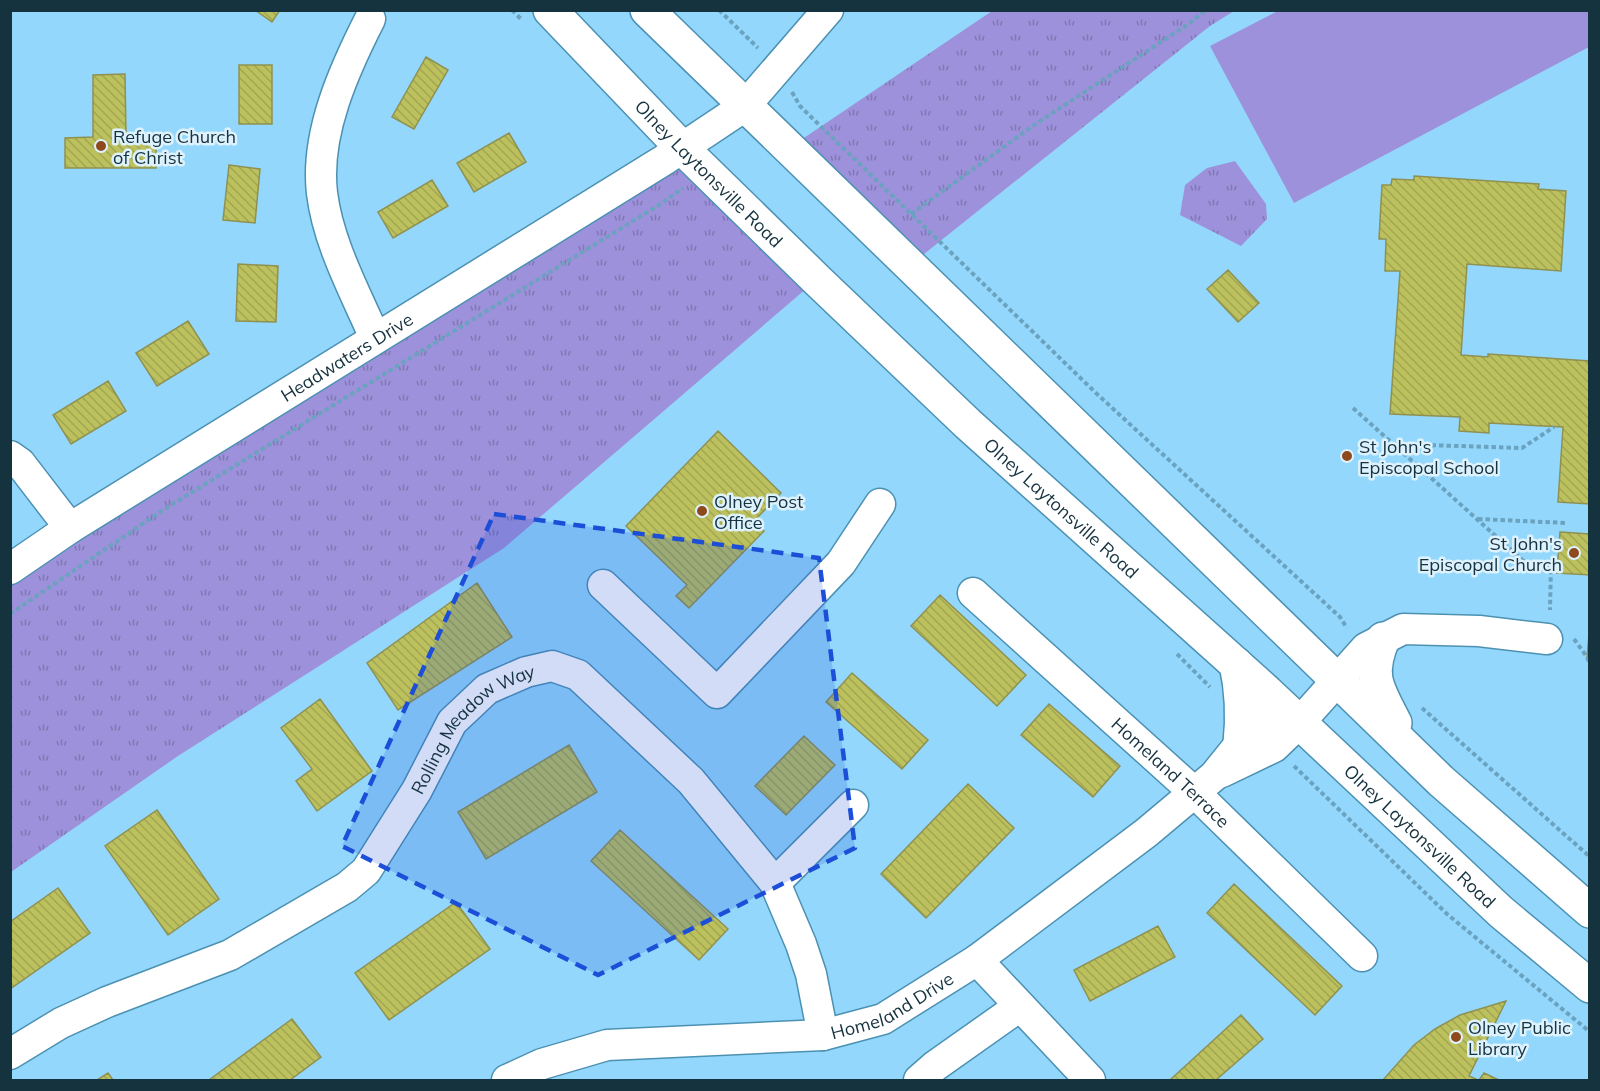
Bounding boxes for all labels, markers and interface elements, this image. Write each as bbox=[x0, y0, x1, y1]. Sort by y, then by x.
street label: Olney Laytonsville Road bbox=[630, 95, 788, 252]
place label: Refuge Church of Christ bbox=[113, 125, 236, 169]
marker: Refuge Church of Christ bbox=[94, 139, 108, 153]
street label: Headwaters Drive bbox=[276, 307, 417, 406]
street label: Olney Laytonsville Road bbox=[979, 433, 1144, 583]
place label: St John's Episcopal School bbox=[1359, 435, 1499, 479]
marker: St John's Episcopal School bbox=[1340, 449, 1354, 463]
place label: Olney Post Office bbox=[714, 490, 803, 534]
marker: Olney Post Office bbox=[695, 504, 709, 518]
place label: St John's Episcopal Church bbox=[1419, 532, 1562, 576]
marker: St John's Episcopal Church bbox=[1567, 546, 1581, 560]
street label: Rolling Meadow Way bbox=[405, 659, 537, 798]
street label: Homeland Terrace bbox=[1107, 712, 1235, 832]
street label: Olney Laytonsville Road bbox=[1339, 759, 1501, 913]
street label: Homeland Drive bbox=[828, 966, 957, 1044]
place label: Olney Public Library bbox=[1468, 1016, 1571, 1060]
marker: Olney Public Library bbox=[1449, 1030, 1463, 1044]

